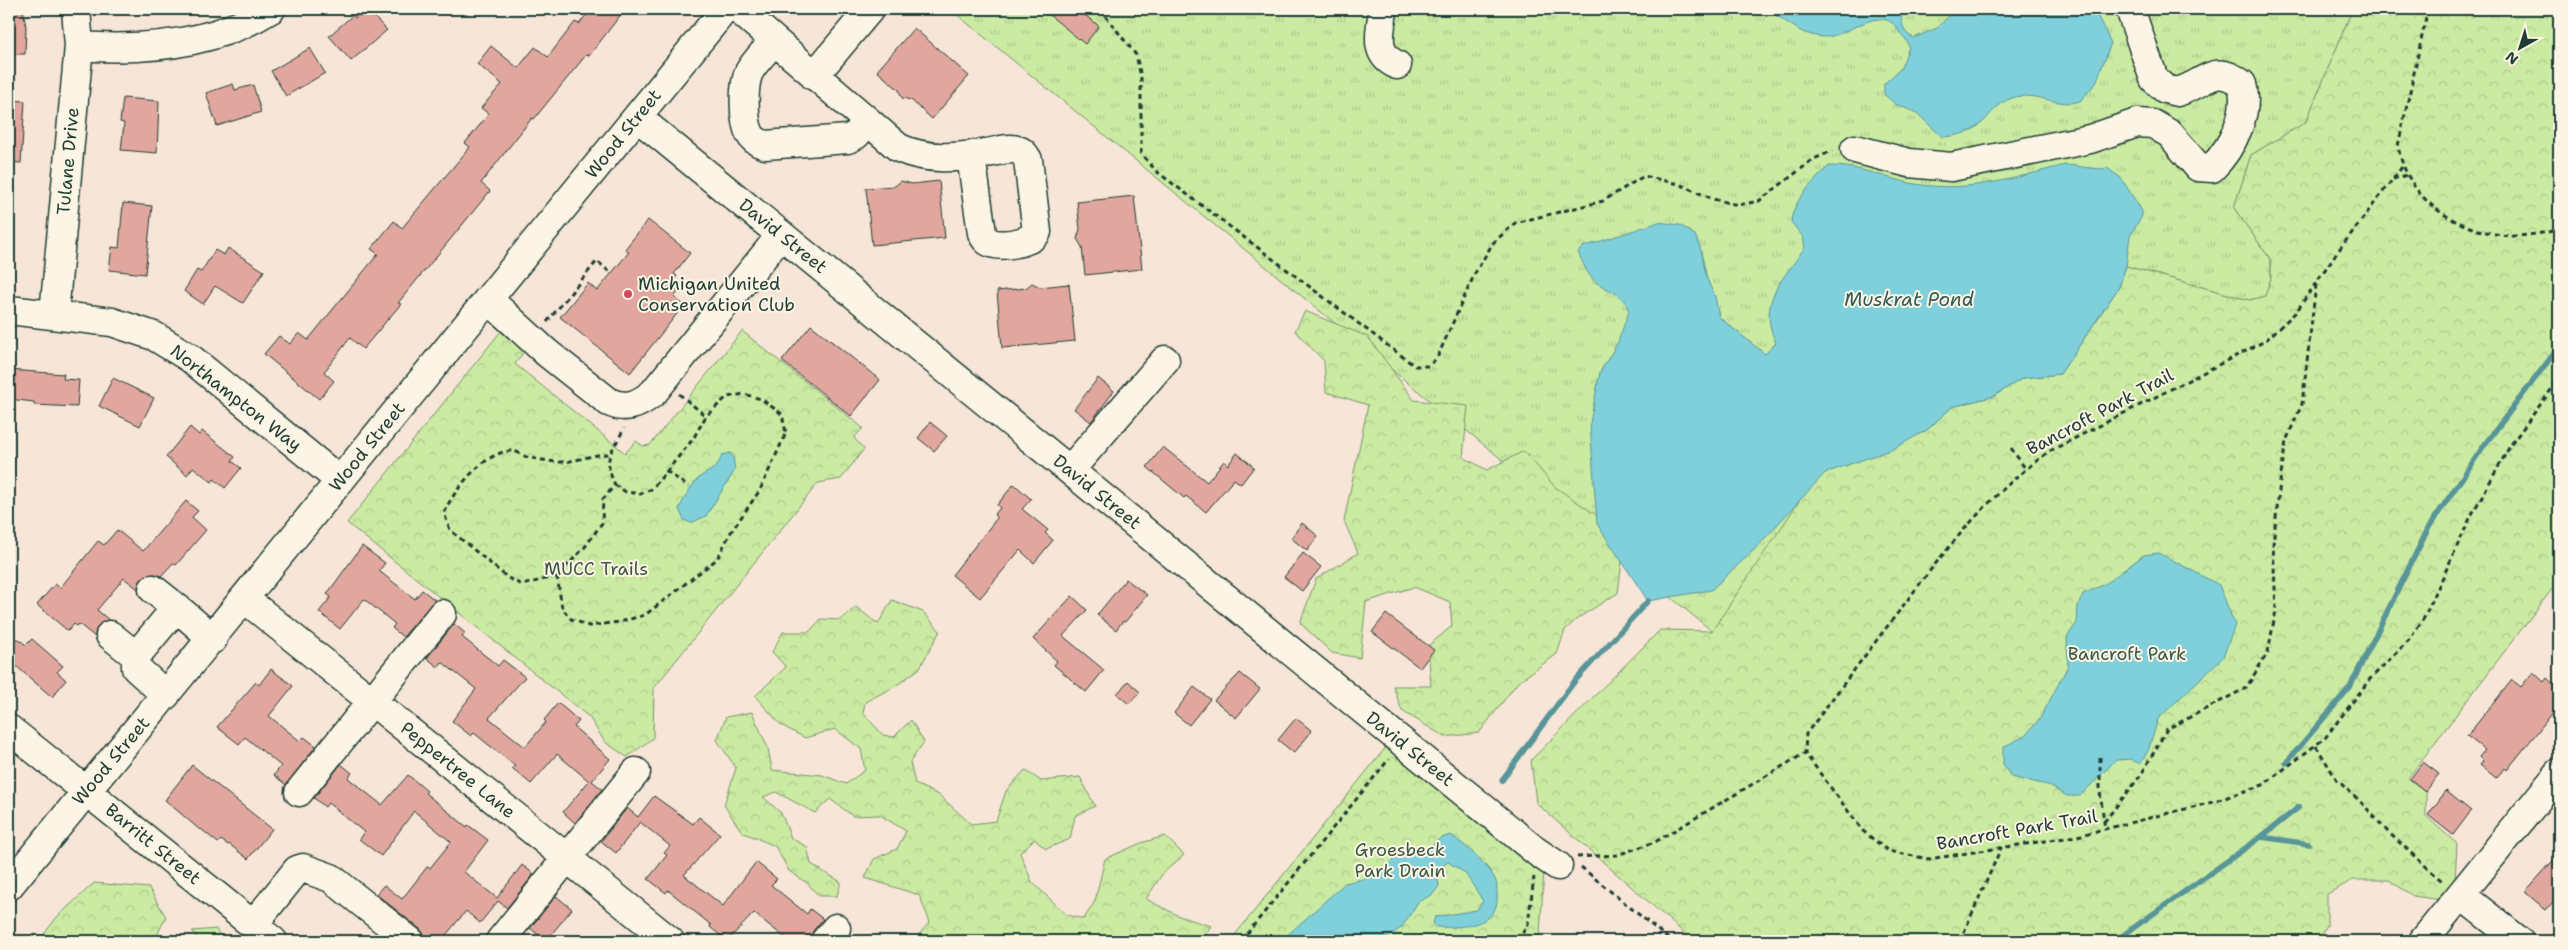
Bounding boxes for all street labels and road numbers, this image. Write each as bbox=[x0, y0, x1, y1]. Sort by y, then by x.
street label: Wood Street bbox=[579, 84, 667, 184]
street label: Tulane Drive bbox=[51, 106, 85, 216]
street label: David Street bbox=[734, 193, 832, 279]
street label: Northampton Way bbox=[165, 339, 307, 457]
street label: Bancroft Park Trail bbox=[2022, 363, 2178, 461]
street label: Wood Street bbox=[323, 397, 411, 497]
street label: David Street bbox=[1048, 449, 1146, 535]
street label: David Street bbox=[1361, 706, 1459, 792]
street label: Wood Street bbox=[67, 711, 155, 810]
street label: Peppertree Lane bbox=[396, 716, 520, 824]
street label: Barritt Street bbox=[100, 798, 206, 890]
street label: Bancroft Park Trail bbox=[1935, 804, 2100, 856]

